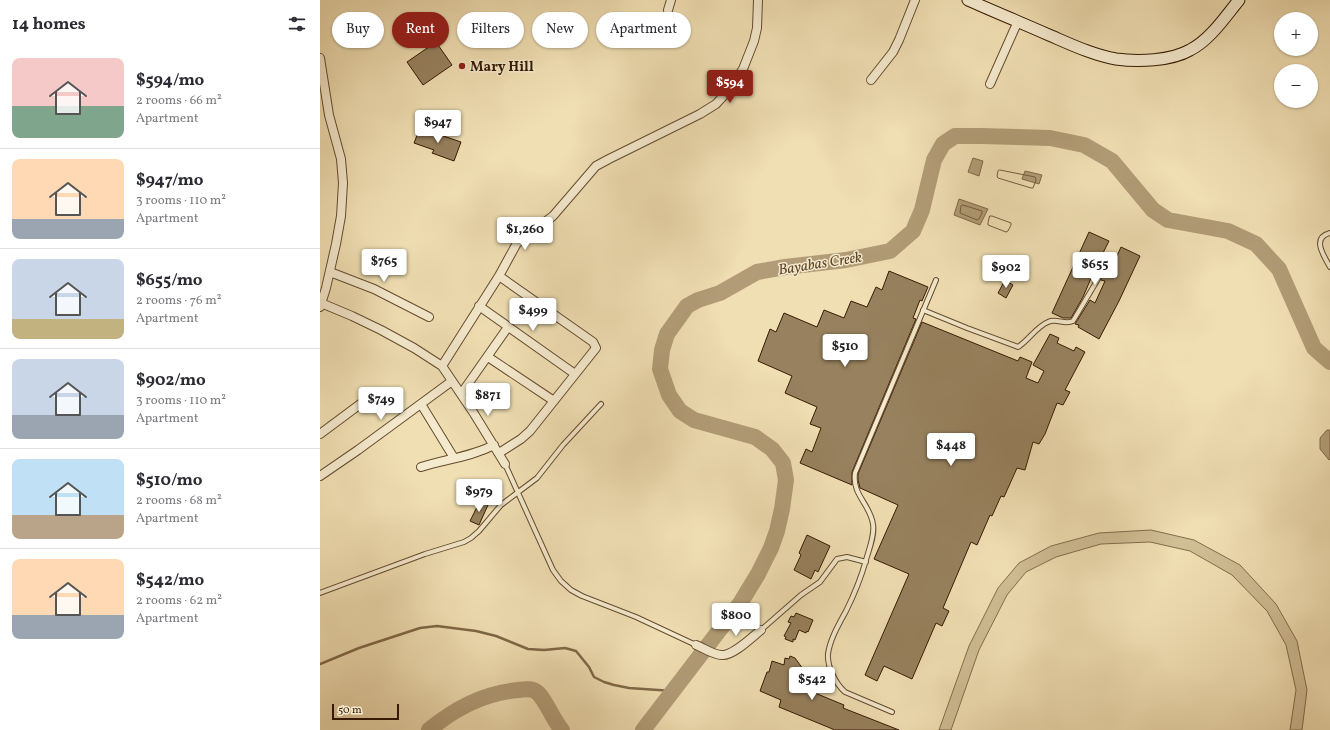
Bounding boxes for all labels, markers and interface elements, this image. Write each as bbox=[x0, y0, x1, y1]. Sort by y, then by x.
chip: Buy bbox=[332, 12, 384, 48]
chip: Rent bbox=[392, 12, 449, 48]
chip: Filters bbox=[457, 12, 524, 48]
chip: New bbox=[532, 12, 588, 48]
chip: Apartment bbox=[596, 12, 691, 48]
map controls bbox=[1274, 12, 1318, 108]
button: + bbox=[1274, 12, 1318, 56]
text: 14 homes bbox=[12, 13, 86, 36]
icon: filters bbox=[286, 13, 308, 35]
place label: Mary Hill bbox=[470, 58, 534, 77]
marker: Mary Hill bbox=[457, 61, 467, 71]
button: − bbox=[1274, 64, 1318, 108]
text: $594/mo bbox=[136, 69, 204, 92]
pin: $594 bbox=[706, 70, 754, 104]
icon: home bbox=[44, 74, 92, 122]
text: $594 bbox=[716, 74, 744, 92]
text: 2 rooms · 66 m² bbox=[136, 92, 222, 110]
text: Apartment bbox=[136, 110, 199, 128]
pin: $947 bbox=[414, 110, 462, 144]
text: $947 bbox=[424, 114, 452, 132]
text: $947/mo bbox=[136, 169, 203, 192]
icon: home bbox=[44, 175, 92, 223]
text: 3 rooms · 110 m² bbox=[136, 192, 226, 210]
text: Apartment bbox=[136, 210, 199, 228]
pin: $1,260 bbox=[492, 217, 558, 251]
text: $1,260 bbox=[506, 221, 544, 239]
water label: Bayabas Creek bbox=[777, 248, 864, 281]
pin: $765 bbox=[360, 249, 408, 283]
pin: $655 bbox=[1071, 252, 1119, 286]
text: $765 bbox=[371, 253, 397, 271]
pin: $902 bbox=[982, 255, 1030, 289]
text: $655 bbox=[1082, 256, 1108, 274]
text: $902 bbox=[991, 259, 1021, 277]
text: $655/mo bbox=[136, 269, 203, 292]
icon: home bbox=[44, 275, 92, 323]
text: 2 rooms · 76 m² bbox=[136, 292, 221, 310]
pin: $499 bbox=[509, 298, 557, 332]
text: $499 bbox=[518, 302, 548, 320]
text: Apartment bbox=[136, 310, 199, 328]
pin: $510 bbox=[821, 334, 869, 368]
text: $510 bbox=[832, 338, 858, 356]
text: $902/mo bbox=[136, 369, 206, 392]
icon: home bbox=[44, 375, 92, 423]
pin: $871 bbox=[464, 383, 512, 417]
pin: $749 bbox=[357, 387, 405, 421]
text: $871 bbox=[475, 387, 501, 405]
text: $749 bbox=[367, 391, 395, 409]
text: 3 rooms · 110 m² bbox=[136, 392, 226, 410]
text: Apartment bbox=[136, 410, 199, 428]
pin: $448 bbox=[927, 433, 975, 467]
text: $448 bbox=[936, 437, 966, 455]
text: $510/mo bbox=[136, 469, 202, 492]
icon: home bbox=[44, 475, 92, 523]
pin: $979 bbox=[455, 479, 503, 513]
text: $979 bbox=[465, 483, 493, 501]
text: 2 rooms · 68 m² bbox=[136, 492, 222, 510]
text: Apartment bbox=[136, 510, 199, 528]
text: $542/mo bbox=[136, 569, 204, 592]
icon: home bbox=[44, 575, 92, 623]
text: 2 rooms · 62 m² bbox=[136, 592, 222, 610]
pin: $800 bbox=[712, 603, 760, 637]
text: $800 bbox=[721, 607, 751, 625]
text: Apartment bbox=[136, 610, 199, 628]
pin: $542 bbox=[788, 667, 836, 701]
text: $542 bbox=[798, 671, 826, 689]
scale bar bbox=[332, 702, 399, 721]
text: 50 m bbox=[338, 703, 362, 718]

